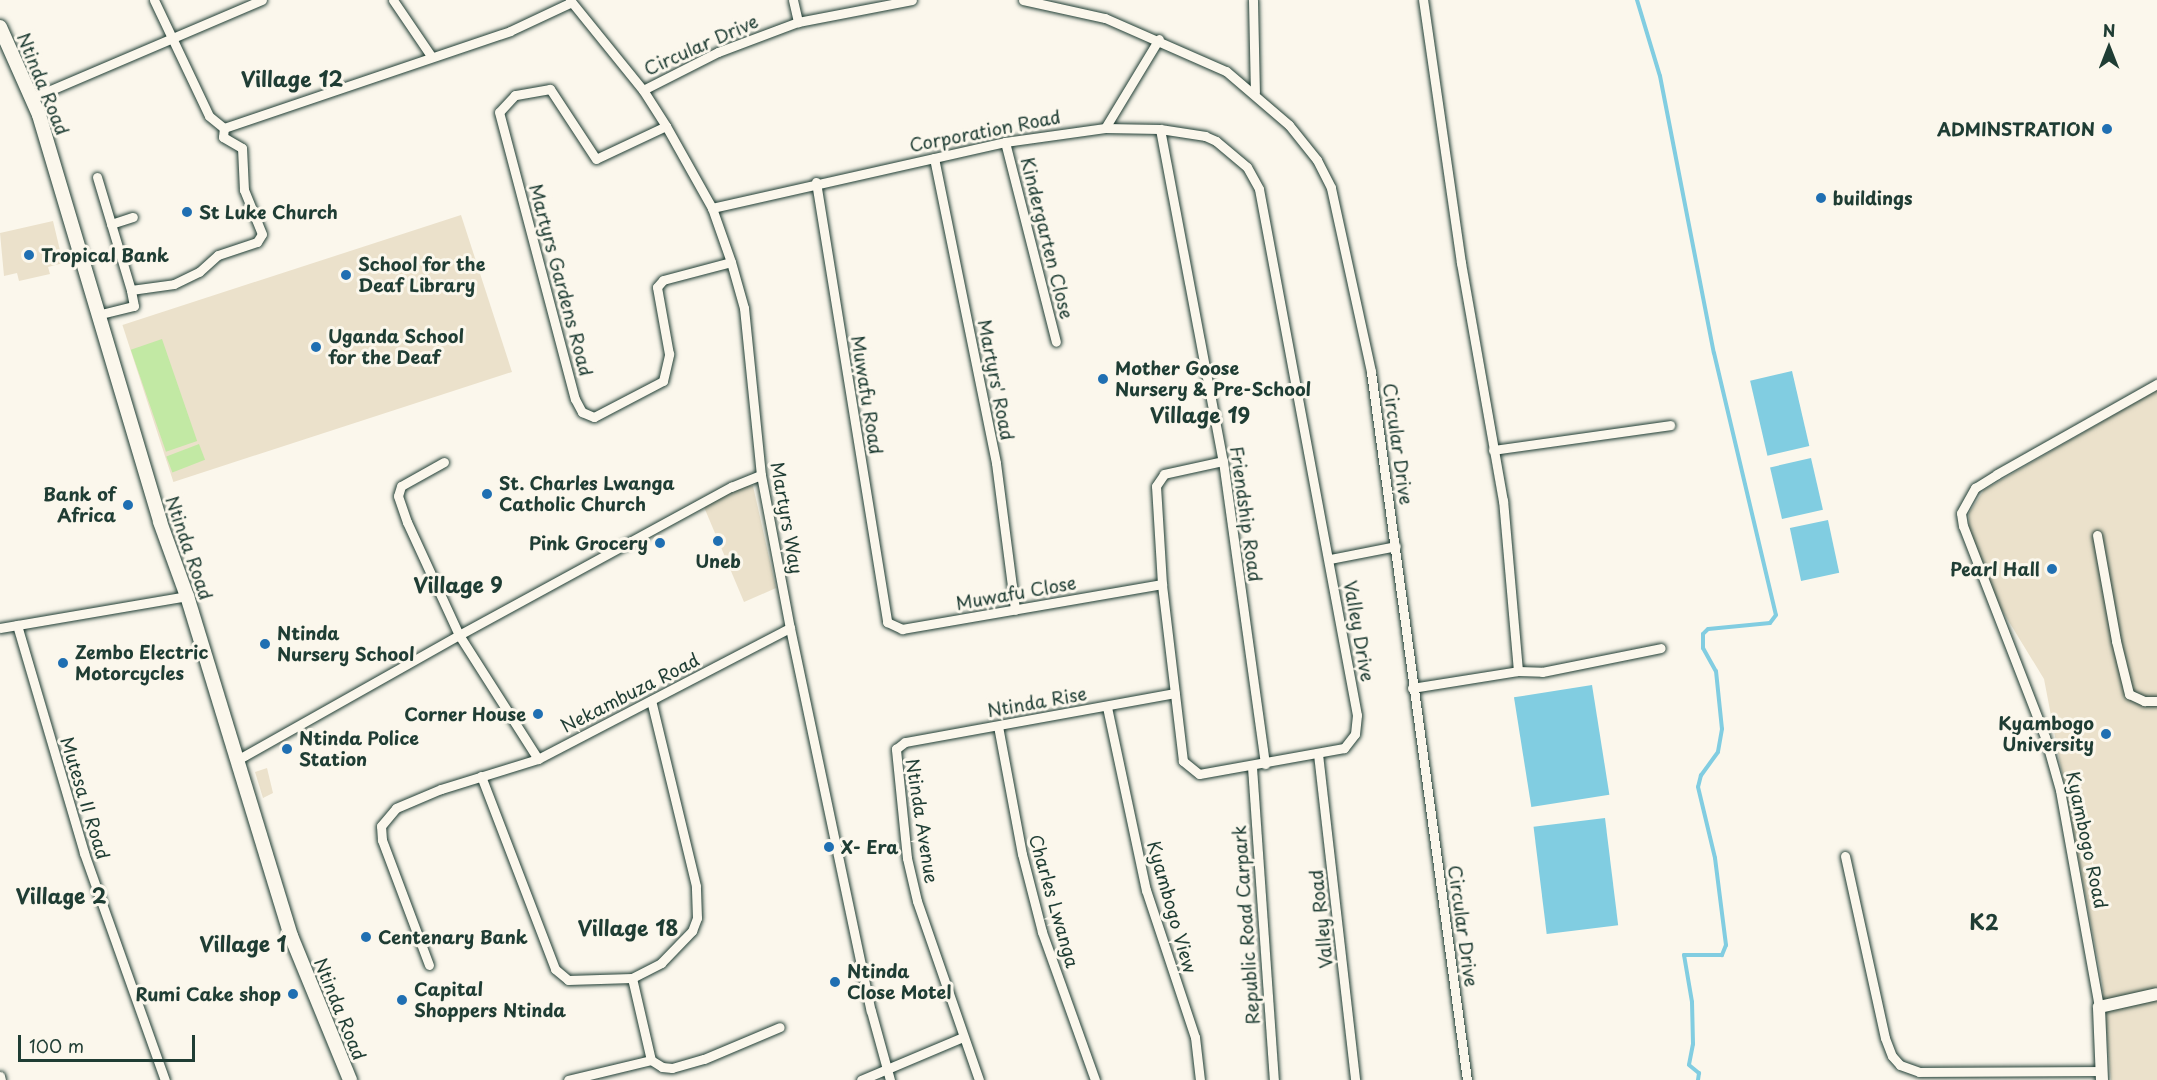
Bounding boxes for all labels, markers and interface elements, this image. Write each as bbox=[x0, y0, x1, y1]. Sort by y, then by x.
street label: Circular Drive bbox=[641, 10, 761, 80]
north arrow bbox=[2079, 18, 2139, 78]
text: N bbox=[2103, 18, 2115, 42]
street label: Ntinda Road bbox=[13, 30, 73, 138]
district label: Village 12 bbox=[241, 65, 343, 91]
street label: Corporation Road bbox=[908, 106, 1062, 156]
place label: ADMINSTRATION bbox=[1937, 118, 2095, 140]
marker: ADMINSTRATION bbox=[2100, 122, 2114, 136]
street label: Kindergarten Close bbox=[1016, 155, 1078, 321]
street label: Martyrs Gardens Road bbox=[525, 182, 597, 378]
place label: buildings bbox=[1833, 187, 1912, 209]
marker: buildings bbox=[1814, 191, 1828, 205]
place label: St Luke Church bbox=[199, 201, 338, 223]
marker: St Luke Church bbox=[180, 205, 194, 219]
place label: Tropical Bank bbox=[41, 244, 169, 266]
marker: Tropical Bank bbox=[22, 248, 36, 262]
place label: School for the Deaf Library bbox=[358, 254, 487, 296]
marker: School for the Deaf Library bbox=[339, 268, 353, 282]
street label: Martyrs' Road bbox=[974, 317, 1018, 443]
place label: Uganda School for the Deaf bbox=[328, 326, 465, 368]
street label: Muwafu Road bbox=[847, 334, 887, 456]
marker: Uganda School for the Deaf bbox=[309, 340, 323, 354]
place label: Mother Goose Nursery & Pre-School bbox=[1115, 358, 1312, 400]
marker: Mother Goose Nursery & Pre-School bbox=[1096, 372, 1110, 386]
street label: Circular Drive bbox=[1379, 382, 1417, 506]
district label: Village 19 bbox=[1150, 401, 1250, 427]
street label: Friendship Road bbox=[1226, 445, 1266, 583]
street label: Martyrs Way bbox=[766, 460, 808, 576]
place label: St. Charles Lwanga Catholic Church bbox=[499, 473, 676, 516]
place label: Bank of Africa bbox=[43, 484, 116, 526]
marker: St. Charles Lwanga Catholic Church bbox=[480, 487, 494, 501]
street label: Ntinda Road bbox=[161, 494, 217, 602]
marker: Bank of Africa bbox=[121, 498, 135, 512]
place label: Pink Grocery bbox=[528, 532, 648, 554]
marker: Uneb bbox=[711, 534, 725, 548]
marker: Pink Grocery bbox=[653, 536, 667, 550]
place label: Uneb bbox=[695, 550, 741, 572]
place label: Pearl Hall bbox=[1950, 558, 2040, 580]
marker: Pearl Hall bbox=[2045, 562, 2059, 576]
district label: Village 9 bbox=[413, 571, 503, 597]
street label: Muwafu Close bbox=[954, 572, 1078, 614]
street label: Valley Drive bbox=[1339, 578, 1379, 684]
place label: Ntinda Nursery School bbox=[277, 623, 415, 666]
marker: Ntinda Nursery School bbox=[258, 637, 272, 651]
place label: Zembo Electric Motorcycles bbox=[75, 642, 208, 684]
street label: Nekambuza Road bbox=[557, 649, 703, 737]
marker: Zembo Electric Motorcycles bbox=[56, 656, 70, 670]
street label: Ntinda Rise bbox=[986, 683, 1088, 721]
place label: Corner House bbox=[402, 703, 526, 725]
marker: Corner House bbox=[531, 707, 545, 721]
place label: Kyambogo University bbox=[1998, 713, 2094, 756]
marker: Kyambogo University bbox=[2099, 727, 2113, 741]
place label: Ntinda Police Station bbox=[299, 728, 419, 771]
street label: Mutesa II Road bbox=[56, 733, 114, 863]
marker: Ntinda Police Station bbox=[280, 742, 294, 756]
street label: Ntinda Avenue bbox=[901, 757, 943, 885]
street label: Kyambogo Road bbox=[2062, 769, 2112, 911]
street label: Republic Road Carpark bbox=[1228, 824, 1264, 1026]
street label: Charles Lwanga bbox=[1024, 831, 1084, 971]
place label: X- Era bbox=[841, 836, 899, 858]
street label: Kyambogo View bbox=[1143, 838, 1201, 976]
marker: X- Era bbox=[822, 840, 836, 854]
street label: Circular Drive bbox=[1444, 864, 1482, 988]
street label: Valley Road bbox=[1305, 868, 1337, 970]
district label: Village 2 bbox=[15, 882, 107, 908]
district label: K2 bbox=[1969, 908, 1999, 934]
district label: Village 18 bbox=[578, 914, 678, 940]
place label: Centenary Bank bbox=[378, 926, 527, 948]
district label: Village 1 bbox=[200, 930, 286, 956]
marker: Centenary Bank bbox=[359, 930, 373, 944]
street label: Ntinda Road bbox=[310, 955, 370, 1063]
place label: Ntinda Close Motel bbox=[847, 961, 951, 1004]
marker: Ntinda Close Motel bbox=[828, 975, 842, 989]
place label: Capital Shoppers Ntinda bbox=[414, 979, 566, 1022]
place label: Rumi Cake shop bbox=[135, 983, 281, 1005]
marker: Rumi Cake shop bbox=[286, 987, 300, 1001]
marker: Capital Shoppers Ntinda bbox=[395, 993, 409, 1007]
scale bar bbox=[21, 1023, 198, 1061]
text: 100 m bbox=[29, 1032, 84, 1059]

